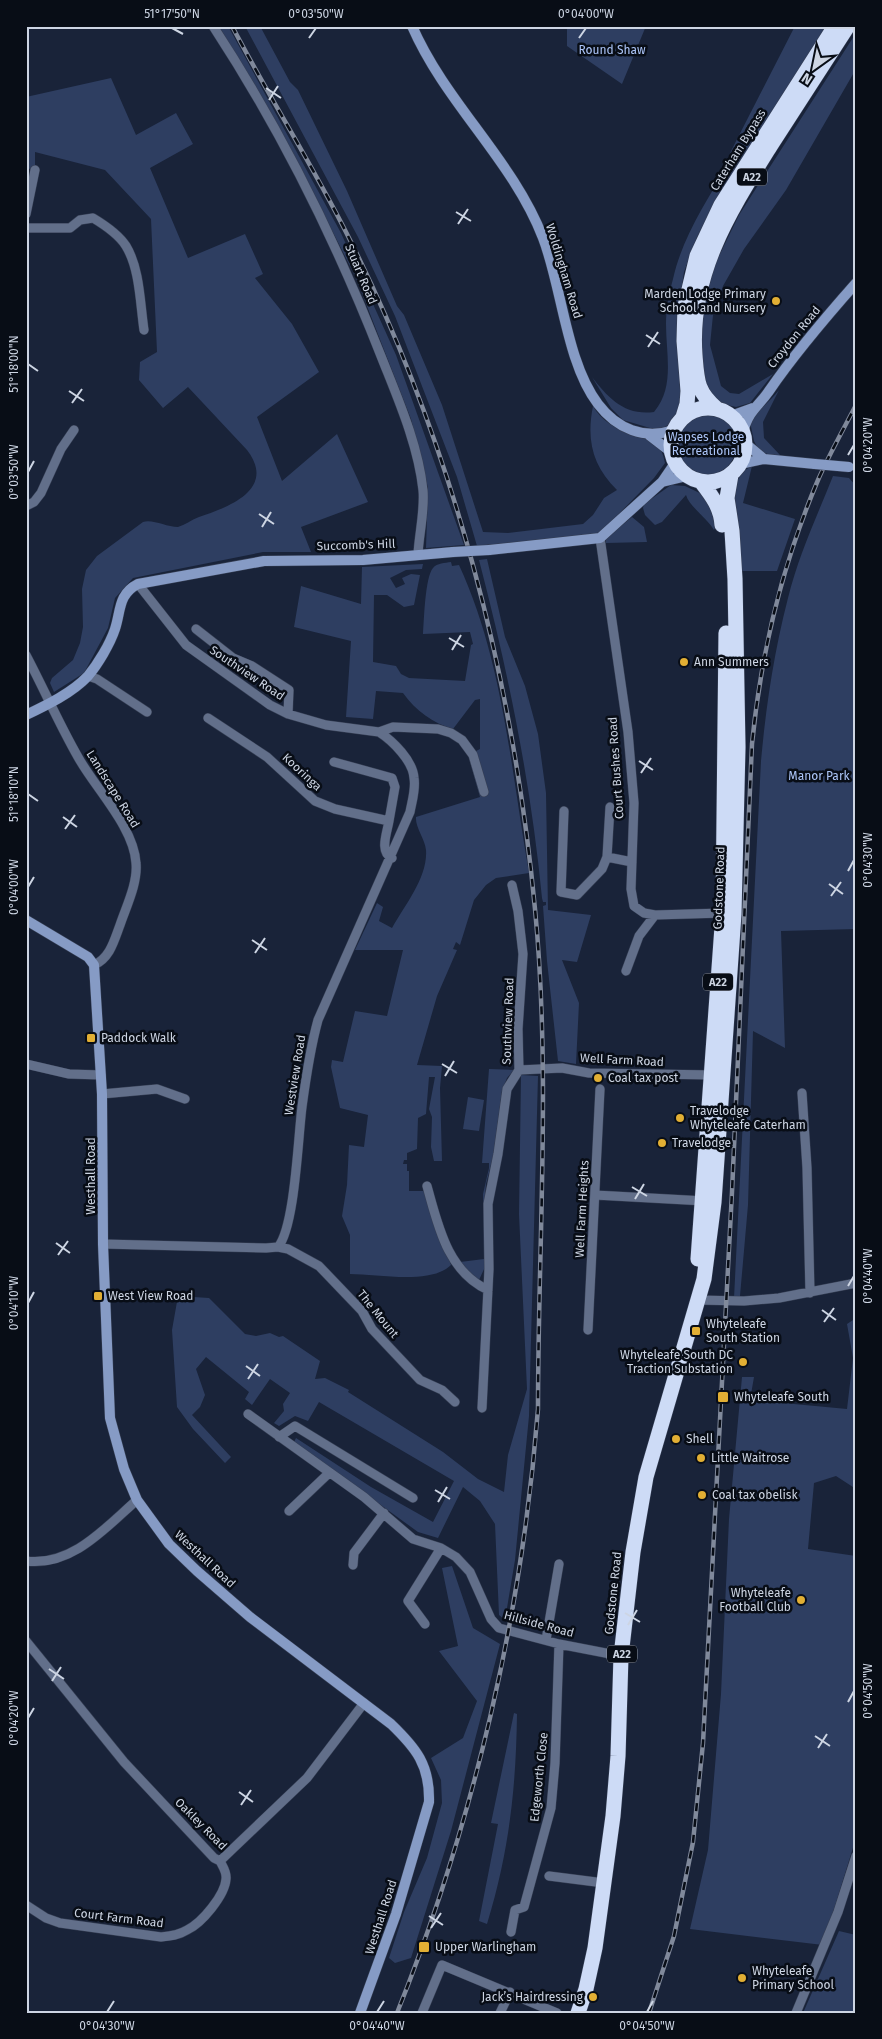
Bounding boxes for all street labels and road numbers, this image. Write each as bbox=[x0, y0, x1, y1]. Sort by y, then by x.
street label: Caterham Bypass bbox=[707, 106, 769, 193]
road number: A22 bbox=[737, 168, 767, 186]
street label: Woldingham Road bbox=[543, 222, 585, 320]
street label: Stuart Road bbox=[342, 242, 380, 306]
street label: Croydon Road bbox=[765, 303, 823, 371]
street label: Succomb's Hill bbox=[316, 537, 396, 553]
street label: Southview Road bbox=[207, 643, 287, 703]
street label: Court Bushes Road bbox=[605, 716, 627, 820]
street label: Landscape Road bbox=[84, 748, 142, 830]
street label: Kooringa bbox=[279, 750, 325, 794]
street label: Godstone Road bbox=[711, 846, 727, 930]
road number: A22 bbox=[703, 974, 733, 990]
street label: Southview Road bbox=[499, 977, 517, 1065]
street label: Westview Road bbox=[282, 1034, 308, 1116]
street label: Well Farm Road bbox=[580, 1051, 664, 1069]
street label: Westhall Road bbox=[84, 1137, 98, 1215]
street label: Well Farm Heights bbox=[572, 1159, 592, 1258]
street label: The Mount bbox=[354, 1287, 402, 1341]
street label: Westhall Road bbox=[172, 1527, 238, 1591]
street label: Godstone Road bbox=[602, 1551, 624, 1635]
street label: Hillside Road bbox=[502, 1608, 576, 1640]
road number: A22 bbox=[607, 1646, 637, 1662]
street label: Edgeworth Close bbox=[527, 1732, 551, 1822]
street label: Oakley Road bbox=[172, 1795, 230, 1853]
street label: Westhall Road bbox=[362, 1878, 400, 1956]
street label: Court Farm Road bbox=[73, 1906, 165, 1930]

